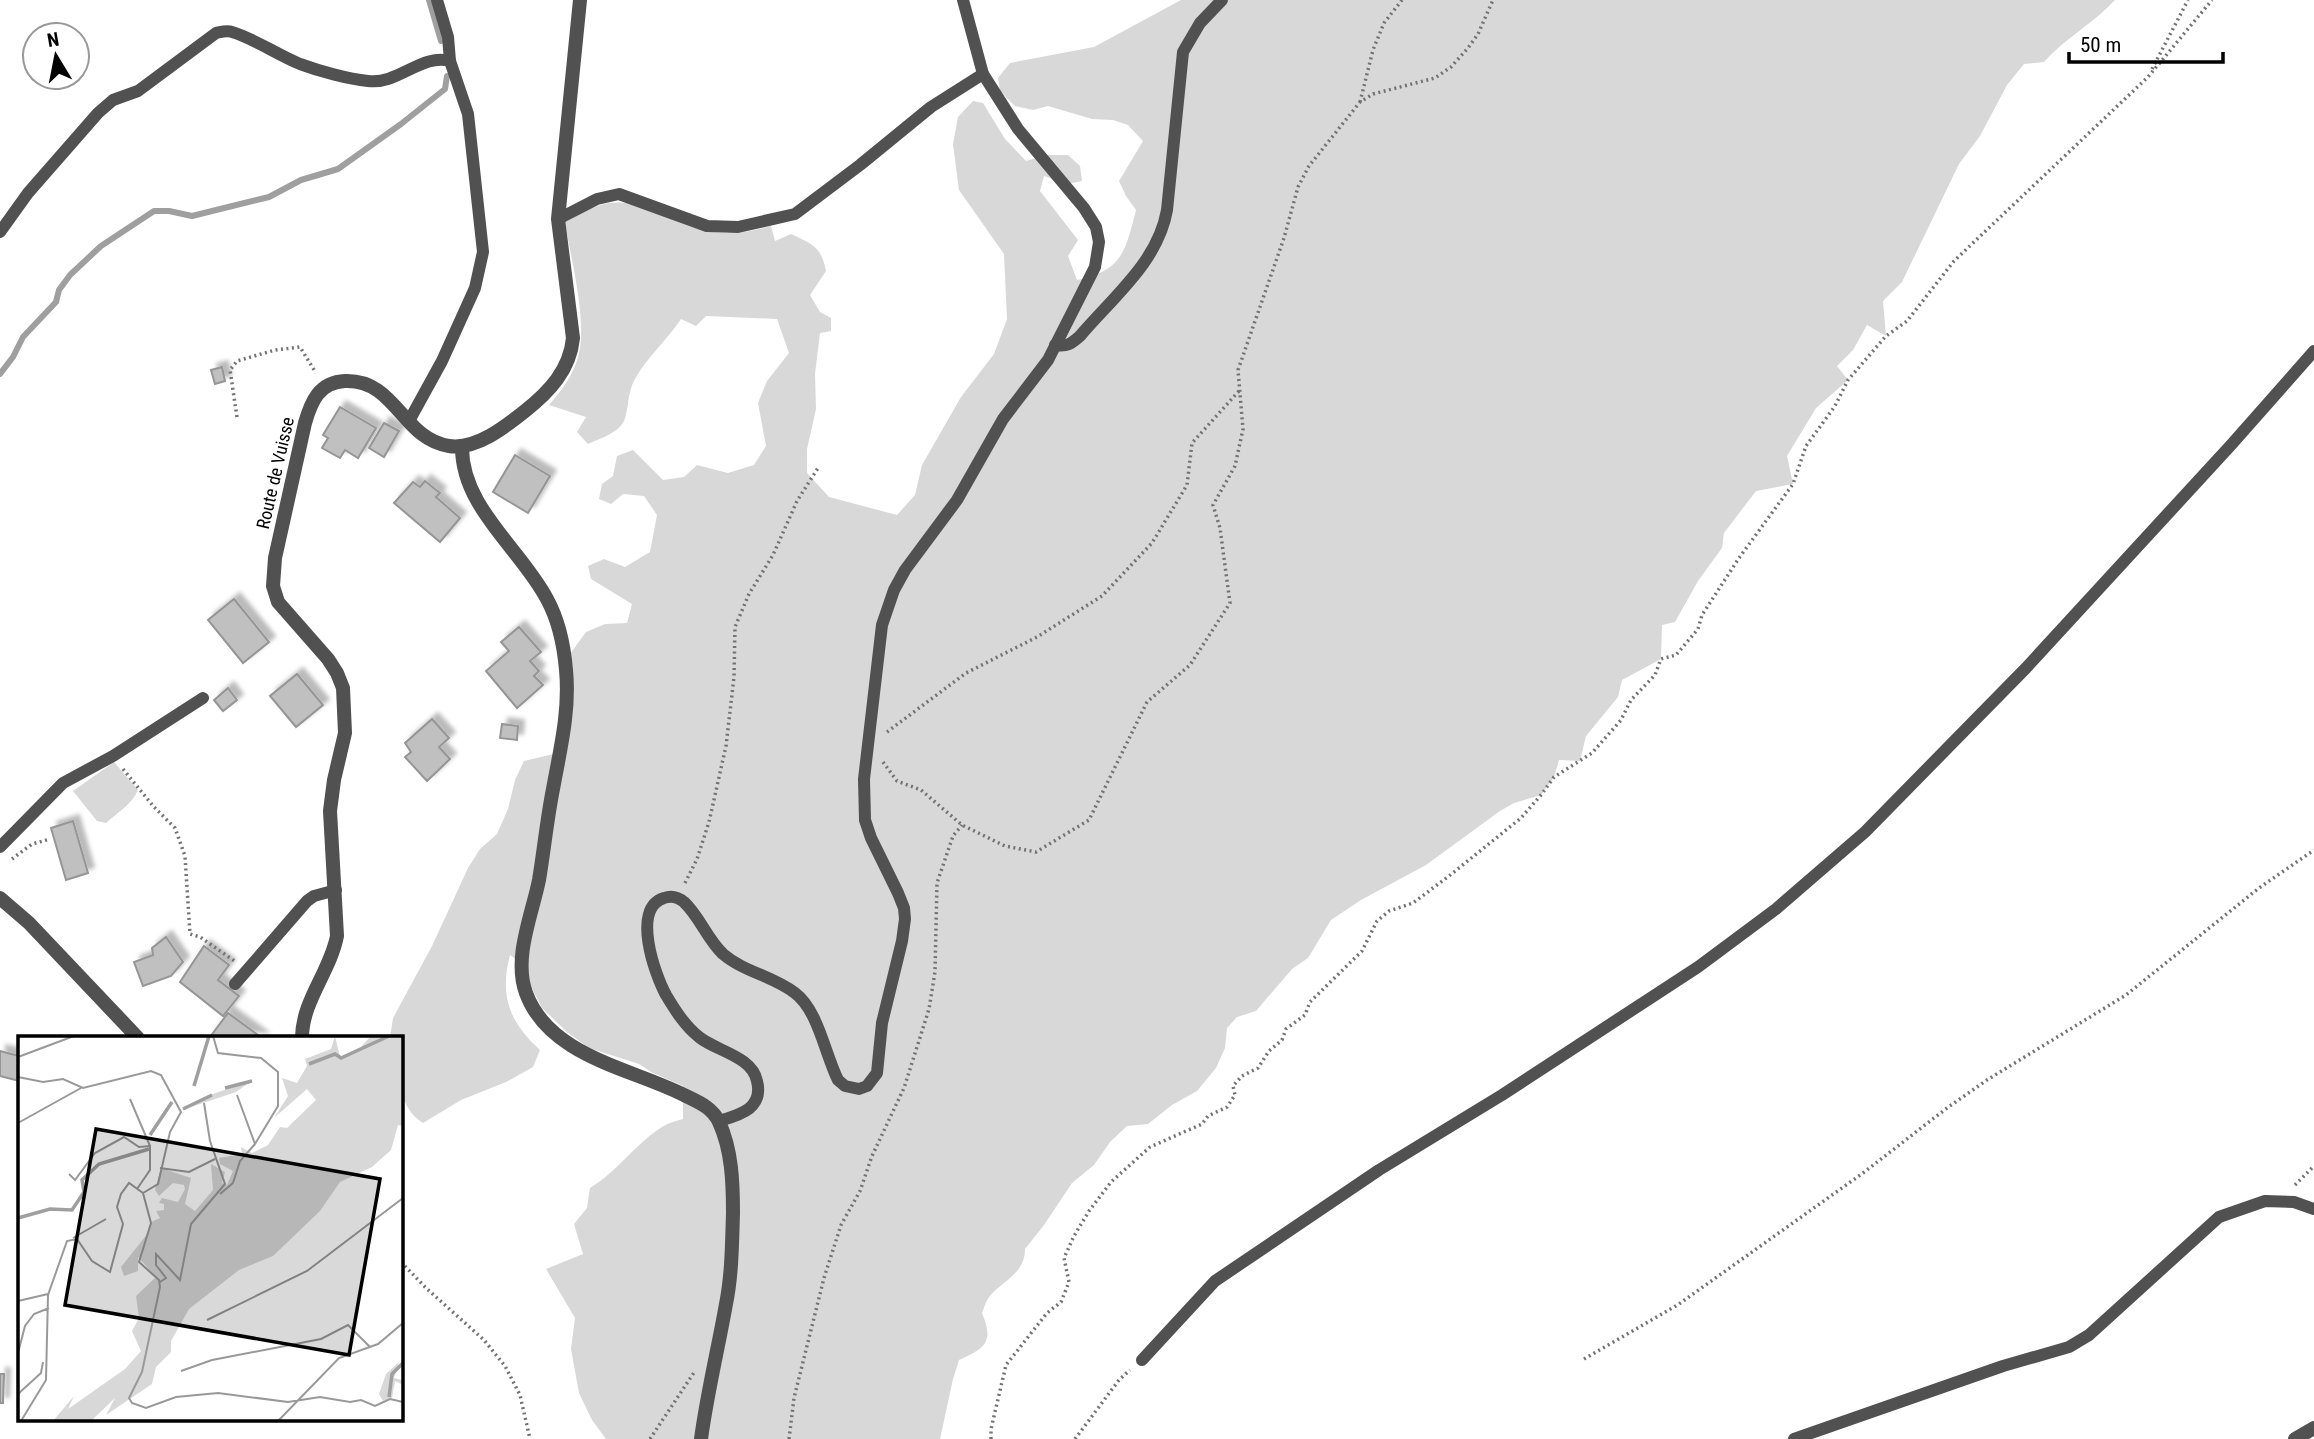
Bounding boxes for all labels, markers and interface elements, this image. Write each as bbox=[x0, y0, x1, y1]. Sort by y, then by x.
north arrow bbox=[21, 21, 91, 91]
scale bar bbox=[2069, 21, 2223, 65]
text: N bbox=[45, 27, 61, 52]
text: 50 m bbox=[2080, 33, 2121, 57]
street label: Route de Vuisse bbox=[252, 415, 298, 531]
inset map bbox=[18, 1036, 402, 1422]

